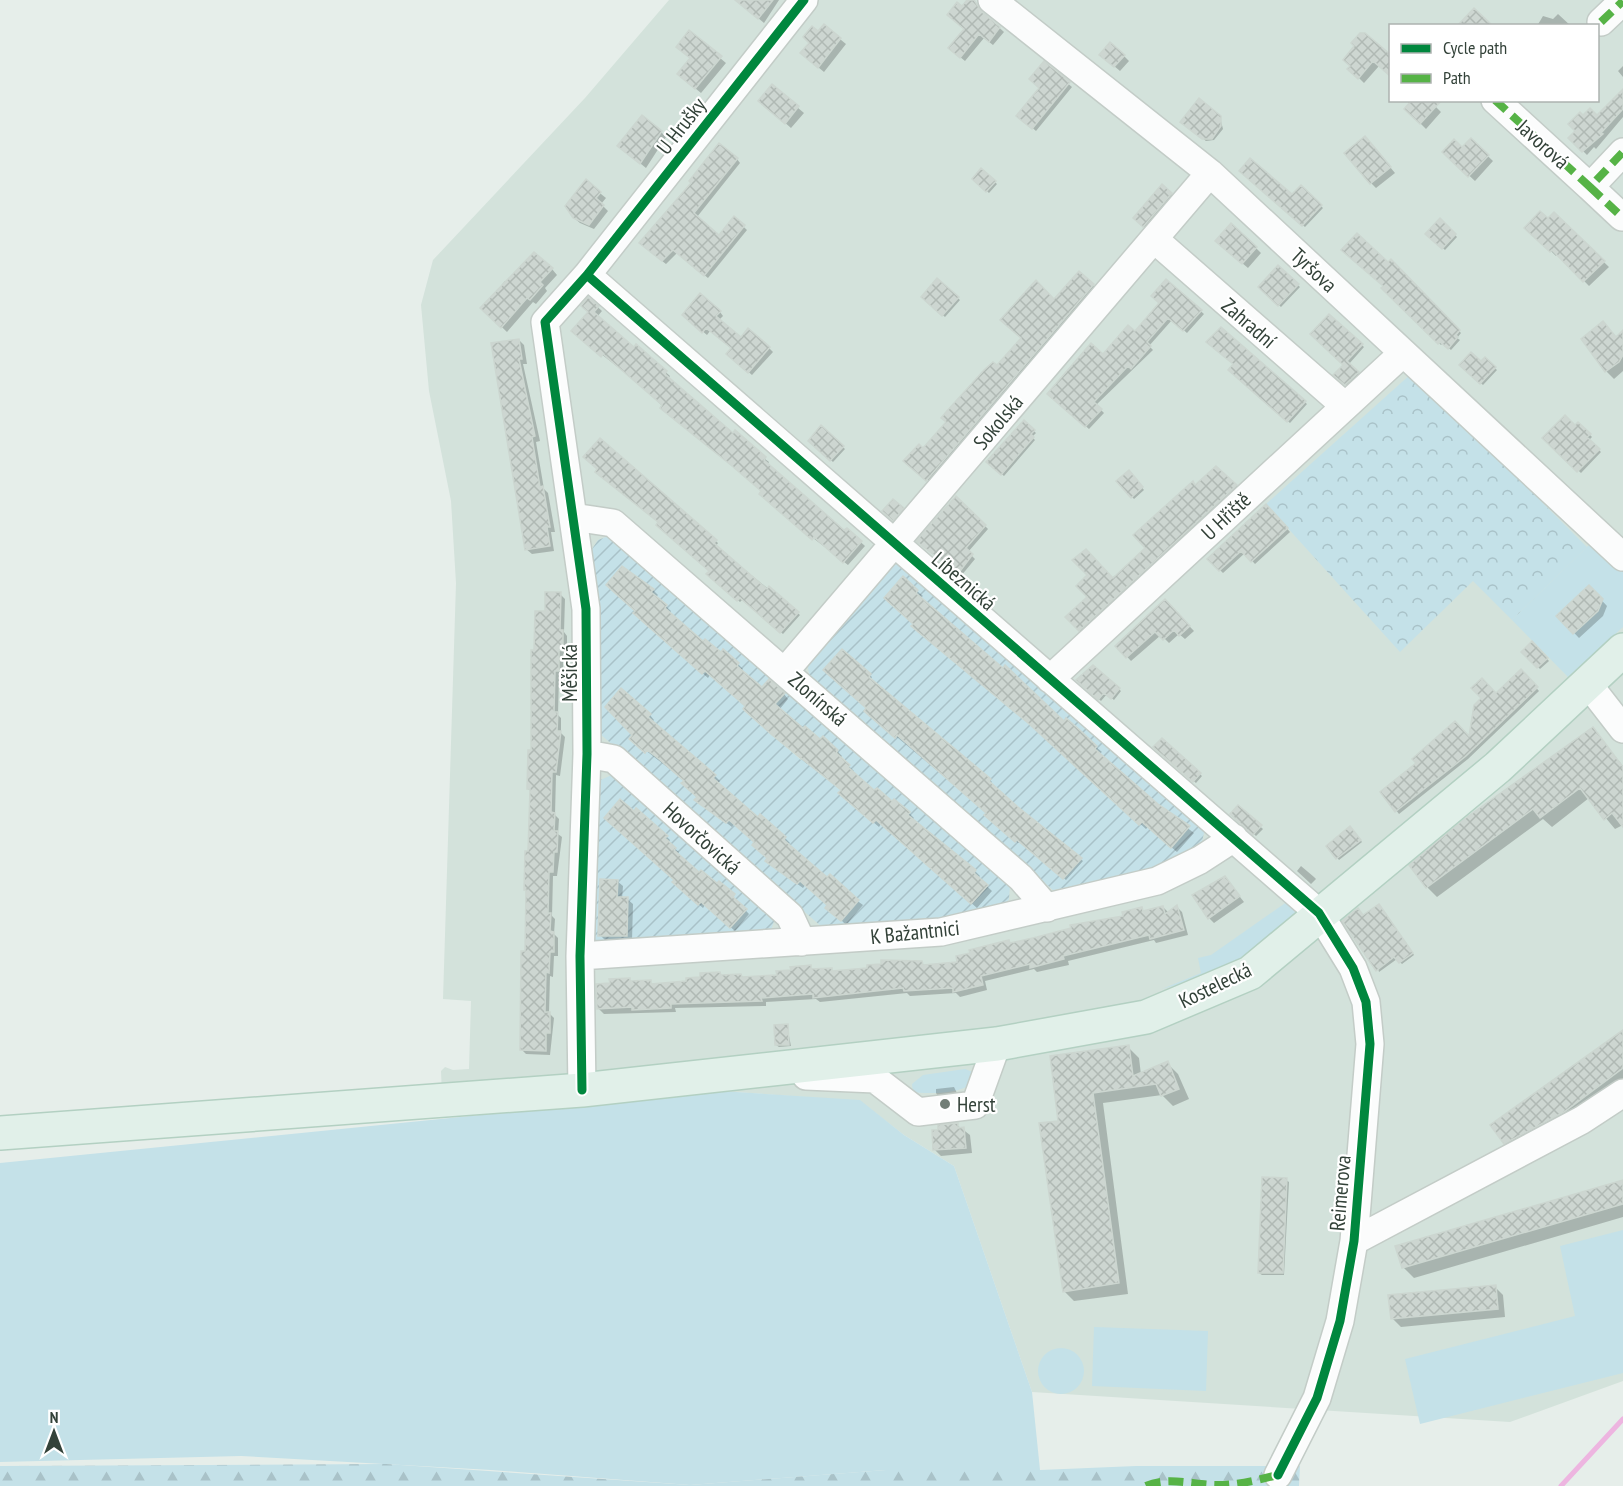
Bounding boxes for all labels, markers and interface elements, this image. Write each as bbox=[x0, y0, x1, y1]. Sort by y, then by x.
legend bbox=[1389, 24, 1599, 102]
text: Cycle path bbox=[1443, 36, 1507, 59]
text: Path bbox=[1443, 66, 1471, 89]
street label: U Hrušky bbox=[650, 92, 712, 160]
street label: Javorová bbox=[1510, 113, 1575, 175]
street label: Tyršova bbox=[1285, 242, 1343, 298]
street label: Zahradní bbox=[1216, 292, 1282, 354]
street label: Sokolská bbox=[967, 389, 1029, 455]
street label: U Hřiště bbox=[1195, 486, 1257, 546]
street label: Líbeznická bbox=[926, 546, 1002, 616]
street label: Měšická bbox=[556, 644, 583, 702]
street label: Zlonínská bbox=[783, 666, 853, 732]
street label: Hovorčovická bbox=[657, 796, 747, 880]
street label: K Bažantnici bbox=[869, 914, 961, 950]
street label: Kostelecká bbox=[1174, 956, 1256, 1014]
place label: Herst bbox=[957, 1091, 996, 1118]
marker: Herst bbox=[938, 1097, 952, 1111]
street label: Reimerova bbox=[1323, 1154, 1357, 1232]
north arrow bbox=[24, 1402, 84, 1462]
text: N bbox=[50, 1407, 58, 1427]

